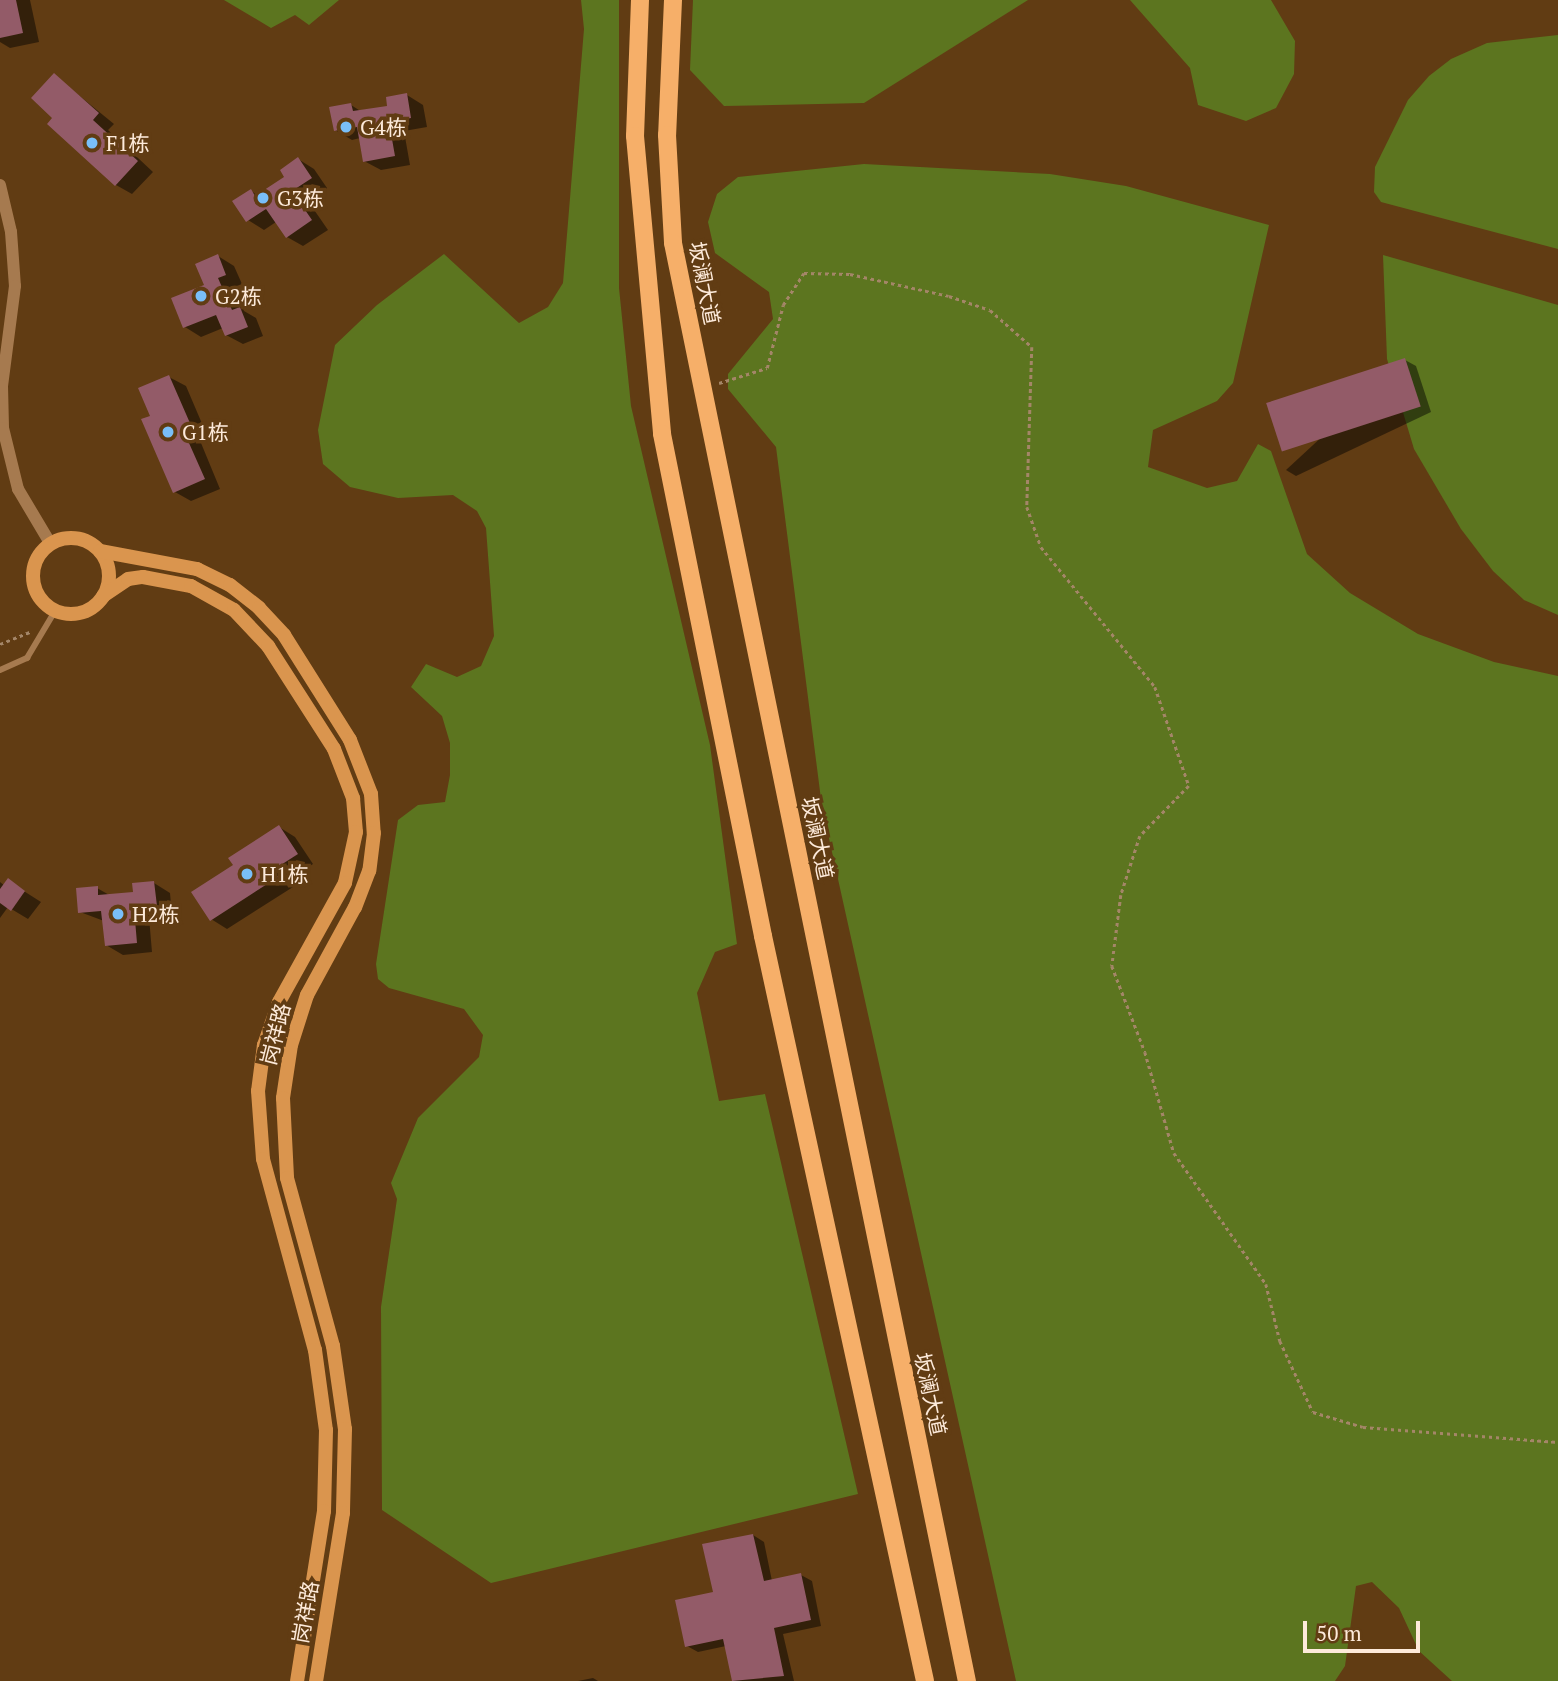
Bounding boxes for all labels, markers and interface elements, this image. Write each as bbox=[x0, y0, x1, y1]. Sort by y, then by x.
place label: G4栋 bbox=[360, 114, 407, 140]
marker: G4栋 bbox=[338, 119, 354, 135]
place label: F1栋 bbox=[106, 130, 150, 156]
marker: F1栋 bbox=[84, 135, 100, 151]
place label: G3栋 bbox=[277, 185, 324, 211]
marker: G3栋 bbox=[255, 190, 271, 206]
street label: 坂澜大道 bbox=[685, 239, 725, 327]
place label: G2栋 bbox=[215, 283, 262, 309]
marker: G2栋 bbox=[193, 288, 209, 304]
place label: G1栋 bbox=[182, 419, 229, 445]
marker: G1栋 bbox=[160, 424, 176, 440]
street label: 坂澜大道 bbox=[797, 794, 839, 882]
place label: H1栋 bbox=[261, 861, 308, 887]
marker: H1栋 bbox=[239, 866, 255, 882]
place label: H2栋 bbox=[132, 901, 179, 927]
marker: H2栋 bbox=[110, 906, 126, 922]
street label: 岗祥路 bbox=[255, 1000, 295, 1068]
street label: 坂澜大道 bbox=[910, 1350, 952, 1438]
street label: 岗祥路 bbox=[287, 1579, 323, 1645]
scale bar bbox=[1306, 1608, 1423, 1652]
text: 50 m bbox=[1316, 1619, 1362, 1647]

